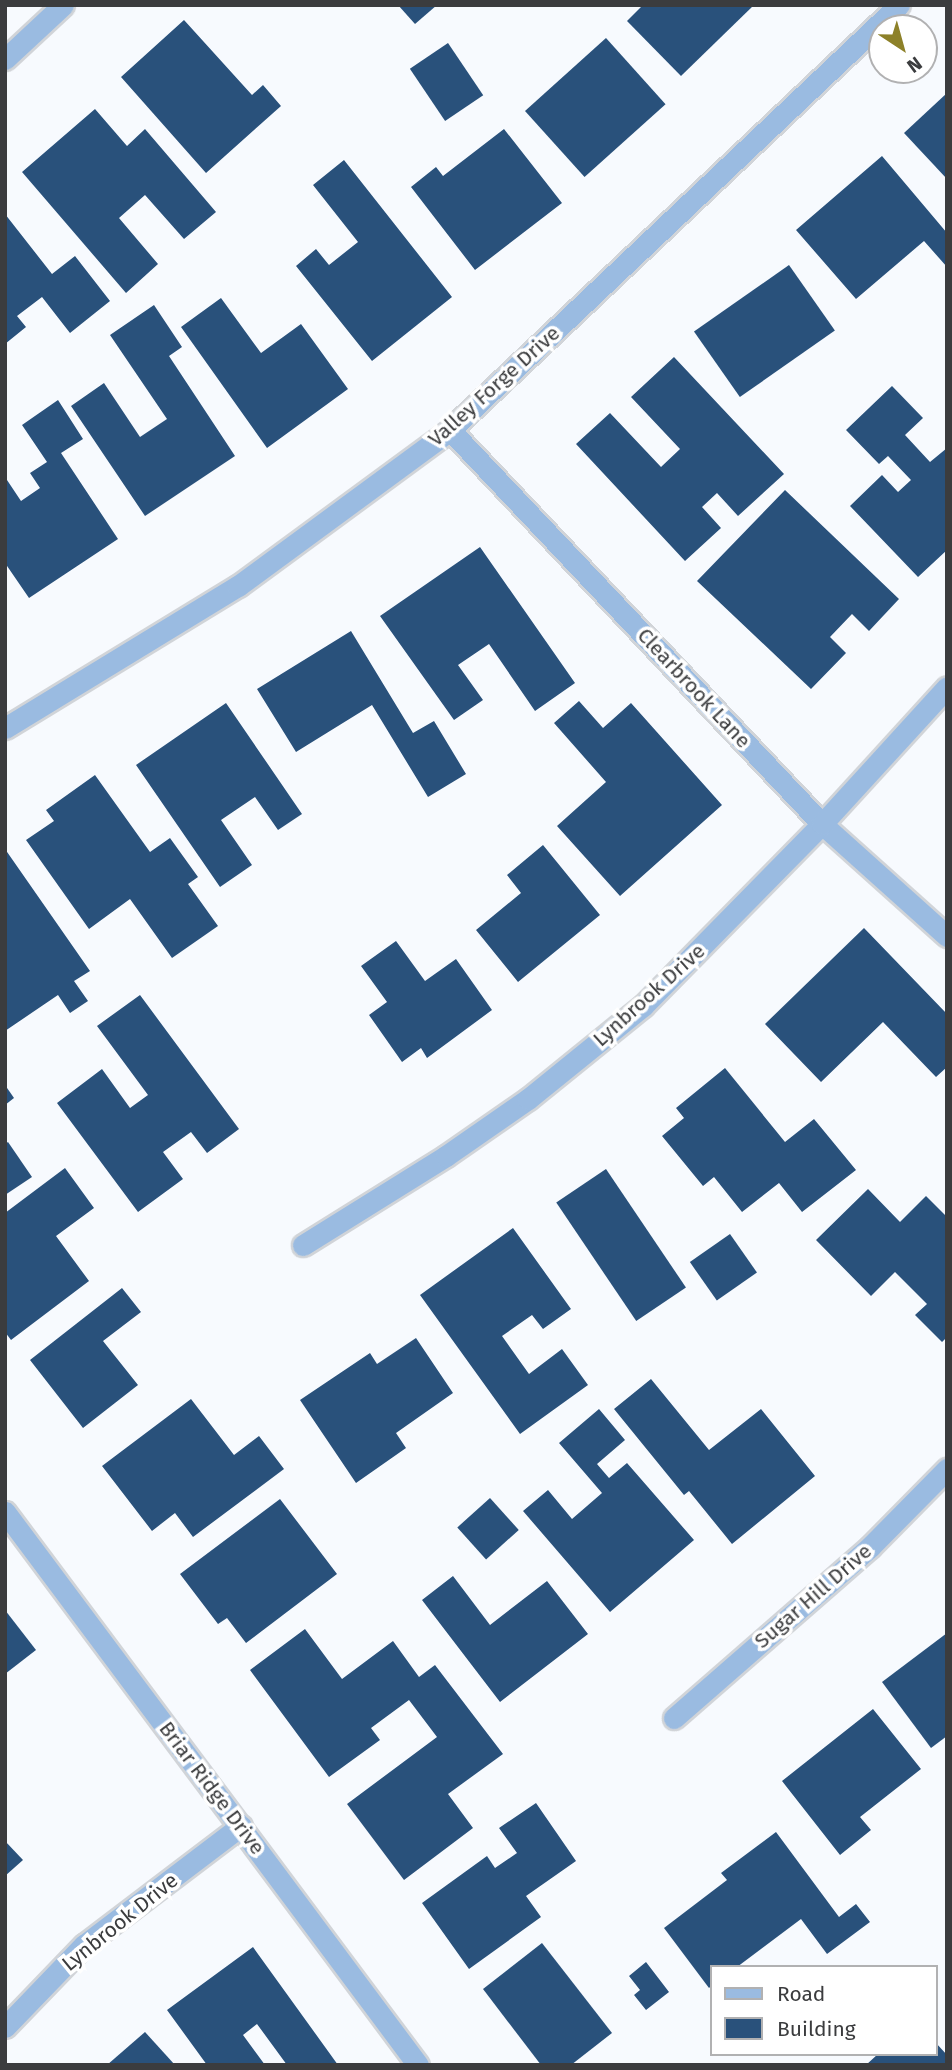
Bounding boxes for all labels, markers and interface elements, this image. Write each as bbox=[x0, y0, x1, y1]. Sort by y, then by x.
north arrow bbox=[868, 14, 938, 84]
text: N bbox=[903, 52, 926, 78]
street label: Valley Forge Drive bbox=[423, 320, 565, 452]
street label: Clearbrook Lane bbox=[632, 623, 756, 753]
street label: Lynbrook Drive bbox=[588, 938, 710, 1052]
street label: Sugar Hill Drive bbox=[749, 1538, 877, 1654]
street label: Briar Ridge Drive bbox=[154, 1717, 270, 1859]
street label: Lynbrook Drive bbox=[57, 1868, 183, 1976]
legend bbox=[710, 1965, 938, 2056]
text: Road bbox=[777, 1981, 825, 2007]
text: Building bbox=[777, 2016, 856, 2042]

